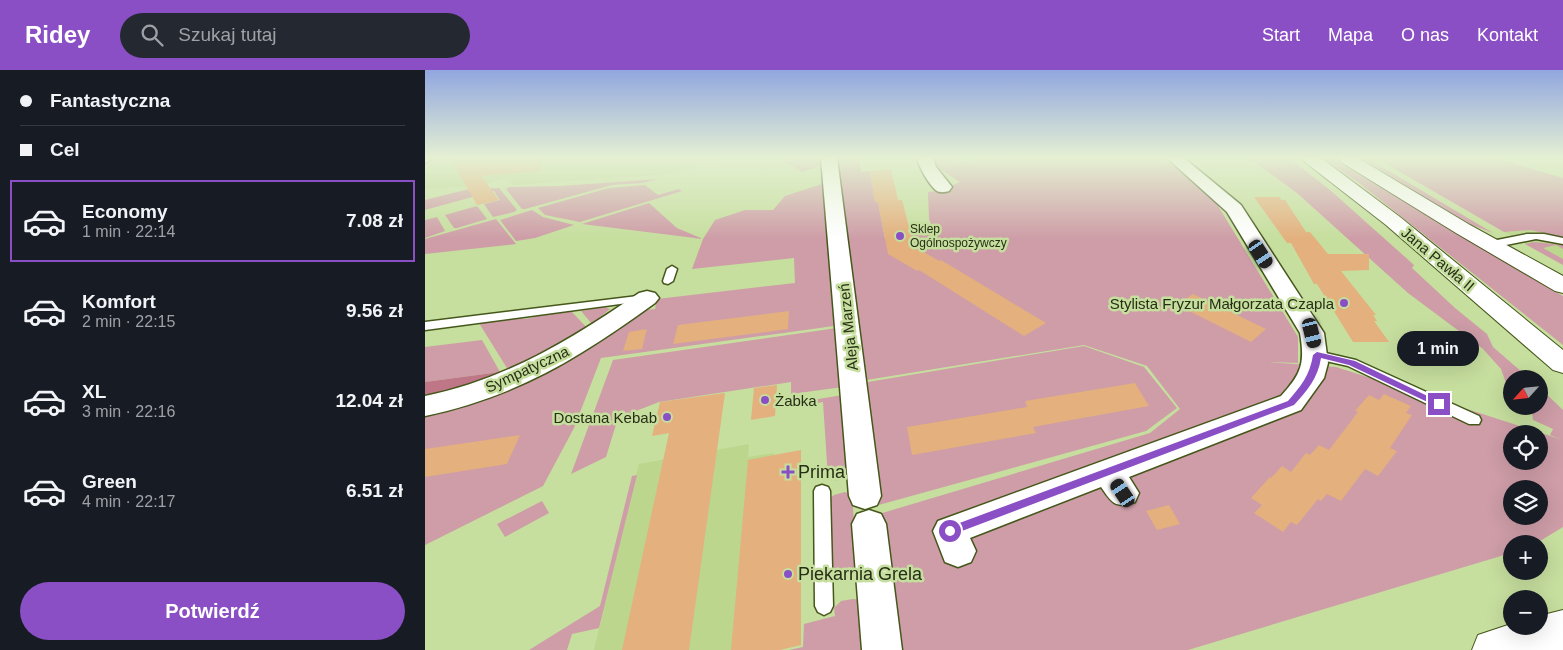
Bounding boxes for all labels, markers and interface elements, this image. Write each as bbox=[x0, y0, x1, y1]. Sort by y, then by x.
search box bbox=[120, 13, 470, 58]
text: Ridey bbox=[25, 21, 90, 48]
icon: search bbox=[138, 21, 166, 49]
text: Szukaj tutaj bbox=[178, 24, 277, 45]
text: Start bbox=[1262, 25, 1300, 45]
text: Mapa bbox=[1328, 25, 1373, 45]
text: O nas bbox=[1401, 25, 1449, 45]
text: Kontakt bbox=[1477, 25, 1538, 45]
text: Fantastyczna bbox=[50, 90, 170, 111]
text: Cel bbox=[50, 139, 80, 160]
icon: car bbox=[22, 199, 67, 244]
text: Economy bbox=[82, 201, 168, 222]
text: 7.08 zł bbox=[346, 210, 403, 231]
place label: Sklep Ogólnospożywczy bbox=[910, 222, 1007, 250]
text: 1 min · 22:14 bbox=[82, 223, 175, 240]
street label: Jana Pawła II bbox=[1398, 224, 1478, 294]
marker: Sklep Ogólnospożywczy bbox=[894, 230, 906, 242]
car bbox=[1246, 237, 1275, 271]
street label: Aleja Marzeń bbox=[835, 283, 861, 371]
icon: car bbox=[22, 289, 67, 334]
text: Komfort bbox=[82, 291, 156, 312]
place label: Stylista Fryzur Małgorzata Czapla bbox=[1110, 295, 1335, 312]
marker: Stylista Fryzur Małgorzata Czapla bbox=[1338, 297, 1350, 309]
text: 9.56 zł bbox=[346, 300, 403, 321]
text: 2 min · 22:15 bbox=[82, 313, 175, 330]
car bbox=[1301, 317, 1322, 349]
callout: 1 min bbox=[1398, 332, 1480, 366]
text: 1 min bbox=[1417, 340, 1459, 357]
street label: Sympatyczna bbox=[483, 342, 572, 396]
north arrow bbox=[1503, 370, 1547, 415]
map controls bbox=[1503, 370, 1548, 635]
icon: car bbox=[22, 379, 67, 424]
text: XL bbox=[82, 381, 106, 402]
text: 12.04 zł bbox=[335, 390, 403, 411]
place label: Żabka bbox=[775, 392, 817, 409]
route end bbox=[1428, 393, 1450, 415]
marker: Żabka bbox=[759, 394, 771, 406]
text: 3 min · 22:16 bbox=[82, 403, 175, 420]
place label: Dostana Kebab bbox=[554, 409, 657, 426]
marker: Dostana Kebab bbox=[661, 411, 673, 423]
button: locate bbox=[1503, 425, 1548, 470]
place label: Prima bbox=[798, 462, 846, 482]
marker: Prima bbox=[782, 466, 794, 478]
icon: car bbox=[22, 469, 67, 514]
text: Green bbox=[82, 471, 137, 492]
car bbox=[1108, 476, 1137, 510]
text: 6.51 zł bbox=[346, 480, 403, 501]
button: layers bbox=[1503, 480, 1548, 525]
text: 4 min · 22:17 bbox=[82, 493, 175, 510]
route start bbox=[939, 520, 961, 542]
button: + bbox=[1503, 535, 1548, 580]
place label: Piekarnia Grela bbox=[798, 564, 923, 584]
marker: Piekarnia Grela bbox=[782, 568, 794, 580]
button: Potwierdź bbox=[20, 582, 405, 640]
button: − bbox=[1503, 590, 1548, 635]

